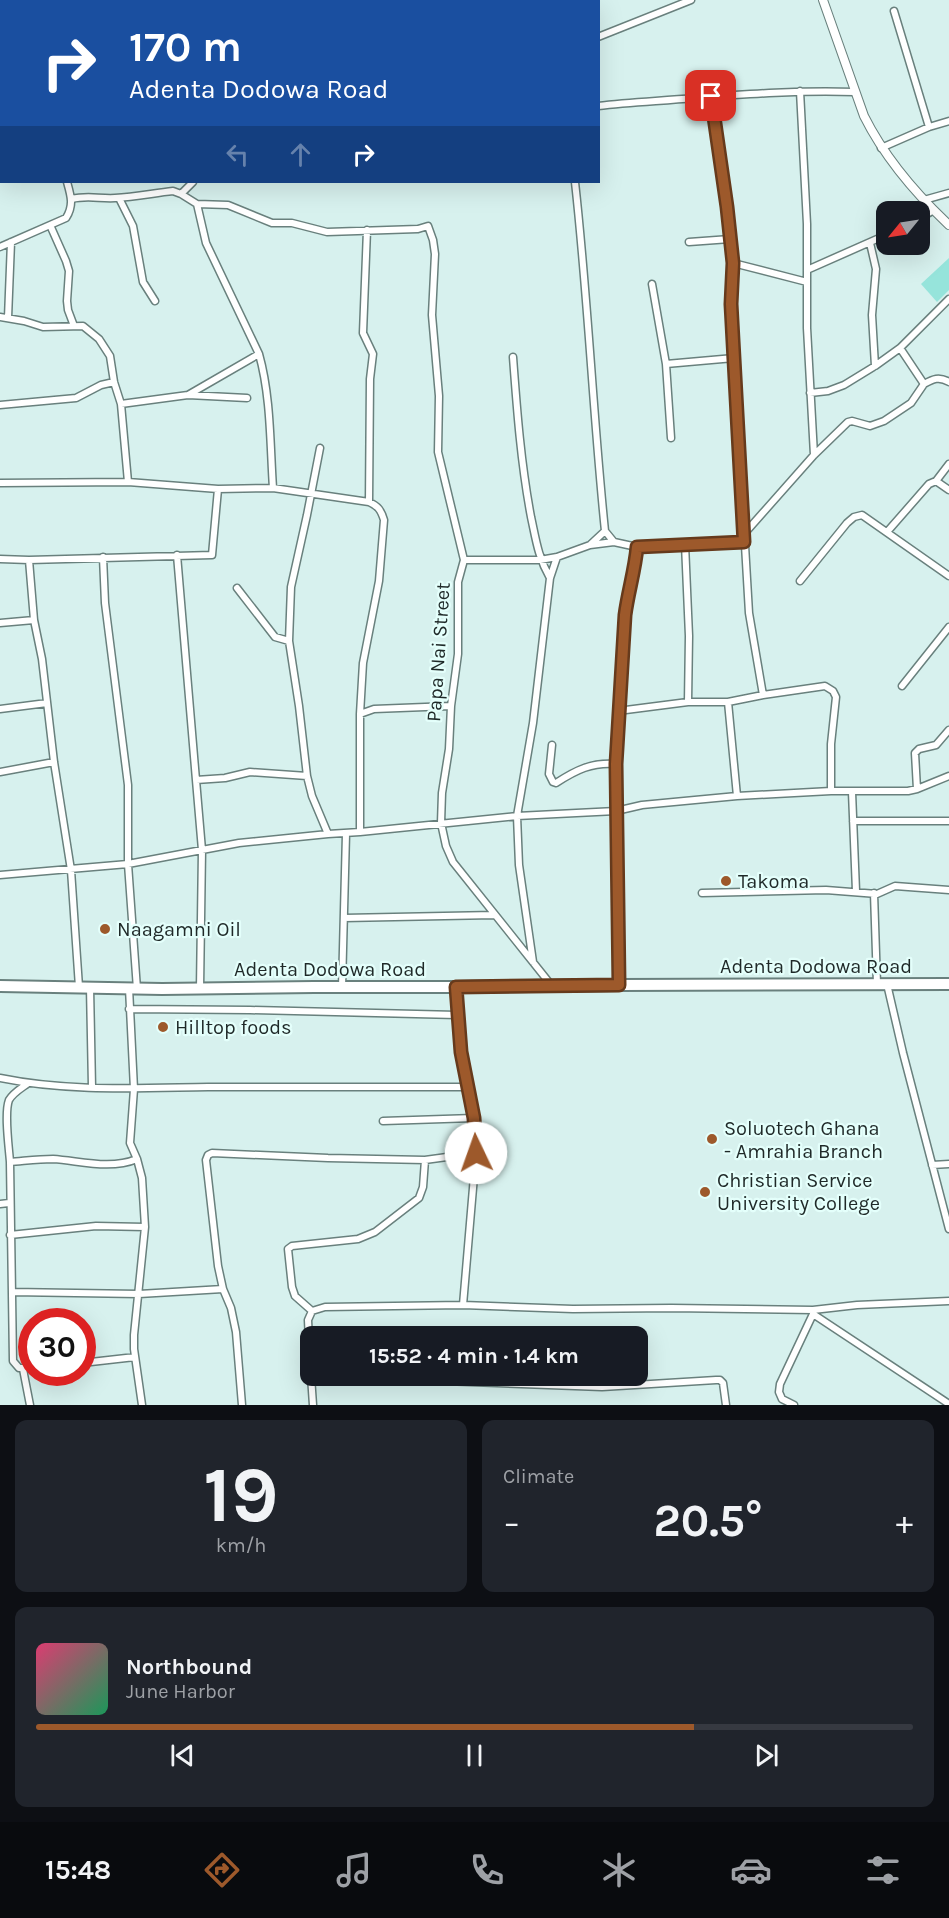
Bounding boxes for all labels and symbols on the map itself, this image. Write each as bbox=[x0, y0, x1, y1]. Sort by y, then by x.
pin bbox=[685, 70, 736, 121]
north arrow bbox=[876, 201, 930, 255]
street label: Papa Nai Street bbox=[422, 581, 455, 723]
place label: Takoma bbox=[738, 870, 809, 893]
marker: Takoma bbox=[719, 874, 733, 888]
place label: Naagamni Oil bbox=[117, 918, 241, 941]
marker: Naagamni Oil bbox=[98, 922, 112, 936]
street label: Adenta Dodowa Road bbox=[720, 955, 912, 978]
street label: Adenta Dodowa Road bbox=[234, 958, 426, 981]
place label: Hilltop foods bbox=[175, 1016, 292, 1039]
marker: Hilltop foods bbox=[156, 1020, 170, 1034]
place label: Soluotech Ghana - Amrahia Branch bbox=[724, 1117, 883, 1163]
position arrow bbox=[444, 1121, 508, 1185]
marker: Soluotech Ghana - Amrahia Branch bbox=[705, 1132, 719, 1146]
place label: Christian Service University College bbox=[717, 1169, 880, 1215]
marker: Christian Service University College bbox=[698, 1185, 712, 1199]
speed limit sign: 30 bbox=[18, 1308, 96, 1386]

